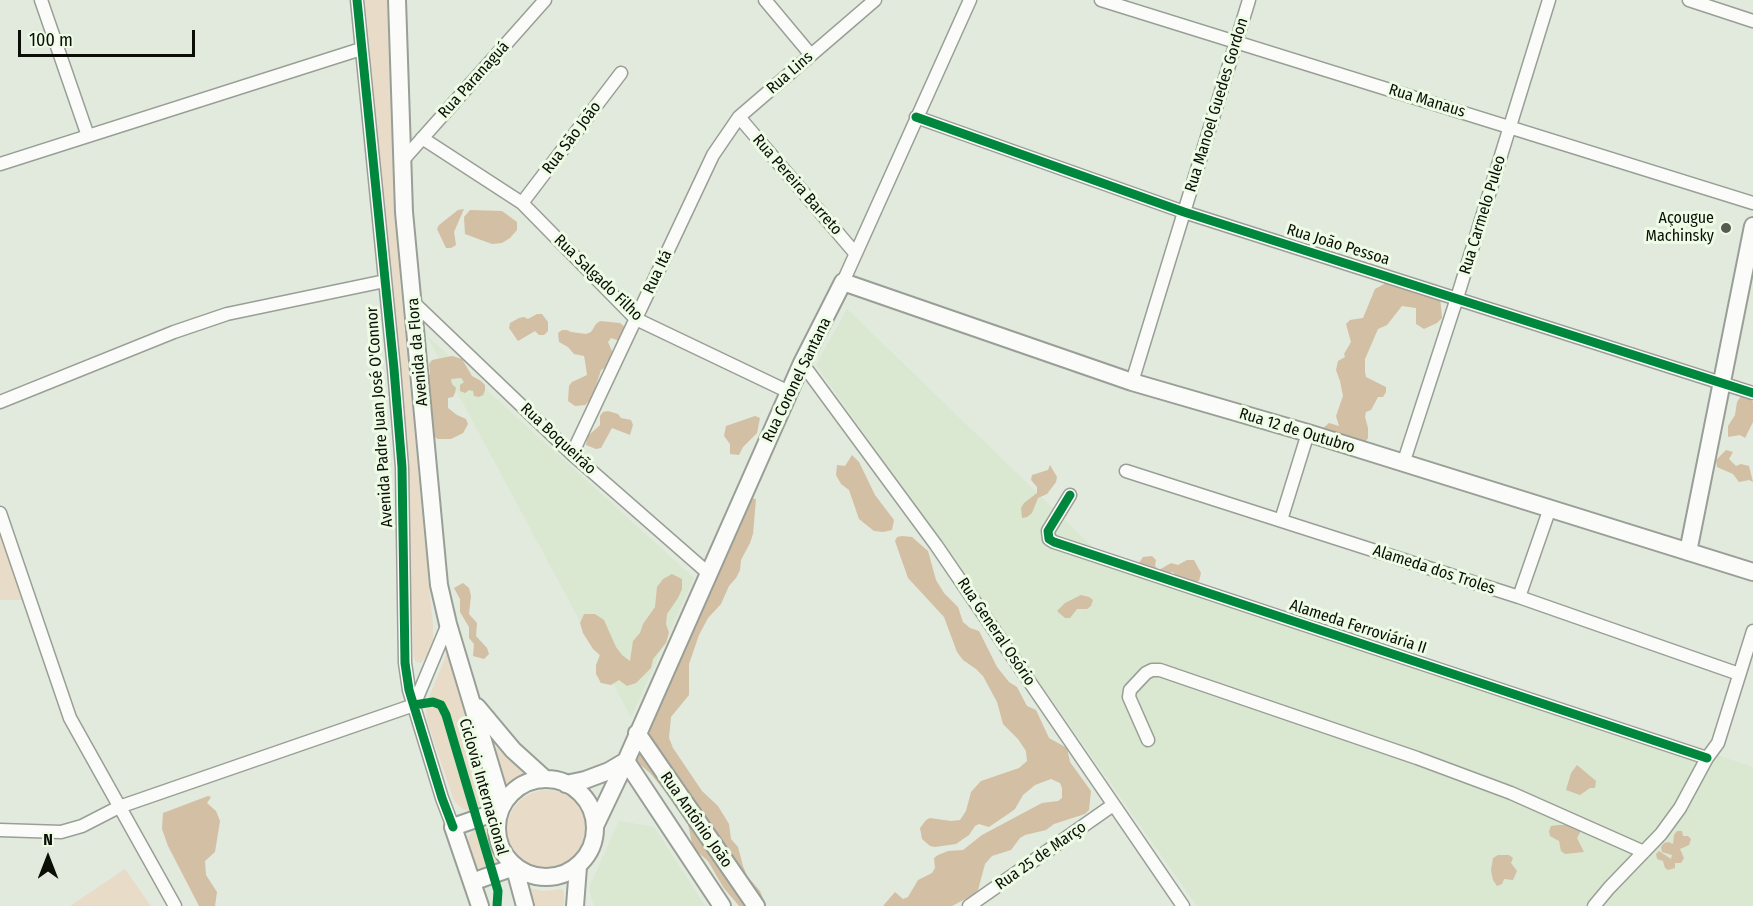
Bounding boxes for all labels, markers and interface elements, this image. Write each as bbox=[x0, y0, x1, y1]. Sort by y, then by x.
street label: Rua Manoel Guedes Gordon bbox=[1181, 16, 1253, 194]
scale bar bbox=[21, 18, 198, 56]
text: 100 m bbox=[29, 29, 73, 51]
street label: Rua Paranaguá bbox=[435, 38, 513, 122]
street label: Rua Lins bbox=[763, 48, 817, 98]
street label: Rua Manaus bbox=[1386, 80, 1468, 122]
street label: Rua São João bbox=[539, 98, 605, 178]
street label: Rua Pereira Barreto bbox=[748, 131, 846, 239]
street label: Rua Carmelo Puleo bbox=[1456, 153, 1510, 277]
place label: Açougue Machinsky bbox=[1646, 209, 1714, 247]
street label: Rua João Pessoa bbox=[1284, 220, 1392, 270]
marker: Açougue Machinsky bbox=[1719, 221, 1733, 235]
street label: Rua Salgado Filho bbox=[550, 231, 646, 325]
street label: Rua Itá bbox=[640, 247, 676, 297]
street label: Avenida da Flora bbox=[404, 297, 432, 407]
street label: Avenida Padre Juan José O'Connor bbox=[363, 306, 397, 528]
street label: Rua Coronel Santana bbox=[759, 315, 835, 445]
street label: Rua Boqueirão bbox=[516, 399, 600, 479]
street label: Rua 12 de Outubro bbox=[1237, 404, 1357, 458]
street label: Alameda dos Troles bbox=[1370, 541, 1498, 599]
street label: Rua General Osório bbox=[953, 574, 1039, 690]
street label: Alameda Ferroviária II bbox=[1287, 596, 1429, 658]
street label: Ciclovia Internacional bbox=[454, 716, 512, 858]
street label: Rua Antônio João bbox=[656, 768, 736, 872]
street label: Rua 25 de Março bbox=[992, 818, 1090, 894]
north arrow bbox=[18, 828, 78, 888]
text: N bbox=[43, 830, 53, 849]

